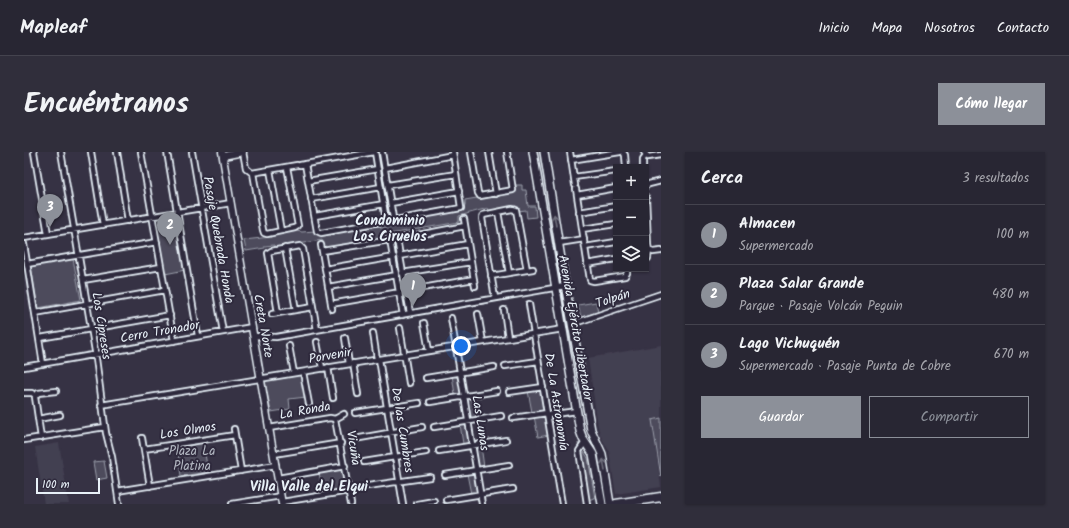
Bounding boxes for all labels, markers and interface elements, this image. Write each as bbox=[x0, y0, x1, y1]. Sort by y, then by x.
text: Mapleaf bbox=[20, 13, 87, 43]
text: Inicio bbox=[818, 17, 849, 39]
text: Mapa bbox=[871, 17, 902, 39]
text: Nosotros bbox=[924, 17, 975, 39]
text: Contacto bbox=[997, 17, 1049, 39]
text: Encuéntranos bbox=[24, 82, 189, 127]
button: Cómo llegar bbox=[938, 83, 1045, 125]
map controls bbox=[613, 164, 649, 272]
button: + bbox=[613, 164, 649, 200]
text: Cerca bbox=[701, 165, 743, 192]
text: 3 resultados bbox=[962, 168, 1029, 189]
street label: Pasaje Quebrada Honda bbox=[196, 175, 240, 305]
pin: 3 bbox=[37, 194, 63, 227]
button: − bbox=[613, 200, 649, 236]
district label: Condominio Los Ciruelos bbox=[353, 210, 427, 248]
pin: 2 bbox=[157, 212, 183, 245]
text: Almacen bbox=[739, 212, 795, 236]
one-way arrow bbox=[551, 214, 559, 227]
text: 1 bbox=[712, 224, 716, 245]
text: 100 m bbox=[996, 224, 1029, 245]
button: layers bbox=[613, 236, 649, 272]
text: Supermercado bbox=[739, 236, 813, 257]
street label: Avenida Ejército Libertador bbox=[552, 253, 598, 403]
text: Plaza Salar Grande bbox=[739, 272, 864, 296]
pin: 1 bbox=[400, 273, 426, 306]
street label: Tolpán bbox=[593, 284, 633, 314]
text: 2 bbox=[710, 284, 718, 305]
text: 480 m bbox=[992, 284, 1029, 305]
street label: Los Cipreses bbox=[85, 291, 117, 362]
street label: Creta Norte bbox=[247, 293, 279, 360]
text: Parque · Pasaje Volcán Peguin bbox=[739, 296, 903, 317]
street label: Cerro Tronador bbox=[119, 315, 202, 349]
text: Lago Vichuquén bbox=[739, 332, 840, 356]
your location bbox=[451, 336, 471, 356]
street label: Porvenir bbox=[307, 342, 354, 370]
text: 3 bbox=[710, 344, 718, 365]
text: 670 m bbox=[994, 344, 1029, 365]
street label: De La Astronomía bbox=[538, 352, 574, 452]
text: Supermercado · Pasaje Punta de Cobre bbox=[739, 356, 951, 377]
street label: De las Cumbres bbox=[385, 386, 419, 475]
street label: Las Lunas bbox=[465, 394, 495, 453]
street label: La Ronda bbox=[278, 396, 332, 426]
button: Guardar bbox=[701, 396, 861, 438]
button: Compartir bbox=[869, 396, 1029, 438]
street label: Los Olmos bbox=[158, 416, 218, 446]
street label: Vicuña bbox=[340, 429, 366, 467]
park label: Plaza La Platina bbox=[169, 441, 215, 477]
one-way arrow bbox=[600, 459, 608, 472]
scale bar bbox=[36, 476, 100, 495]
text: 100 m bbox=[42, 476, 70, 494]
district label: Villa Valle del Elqui bbox=[250, 476, 368, 498]

